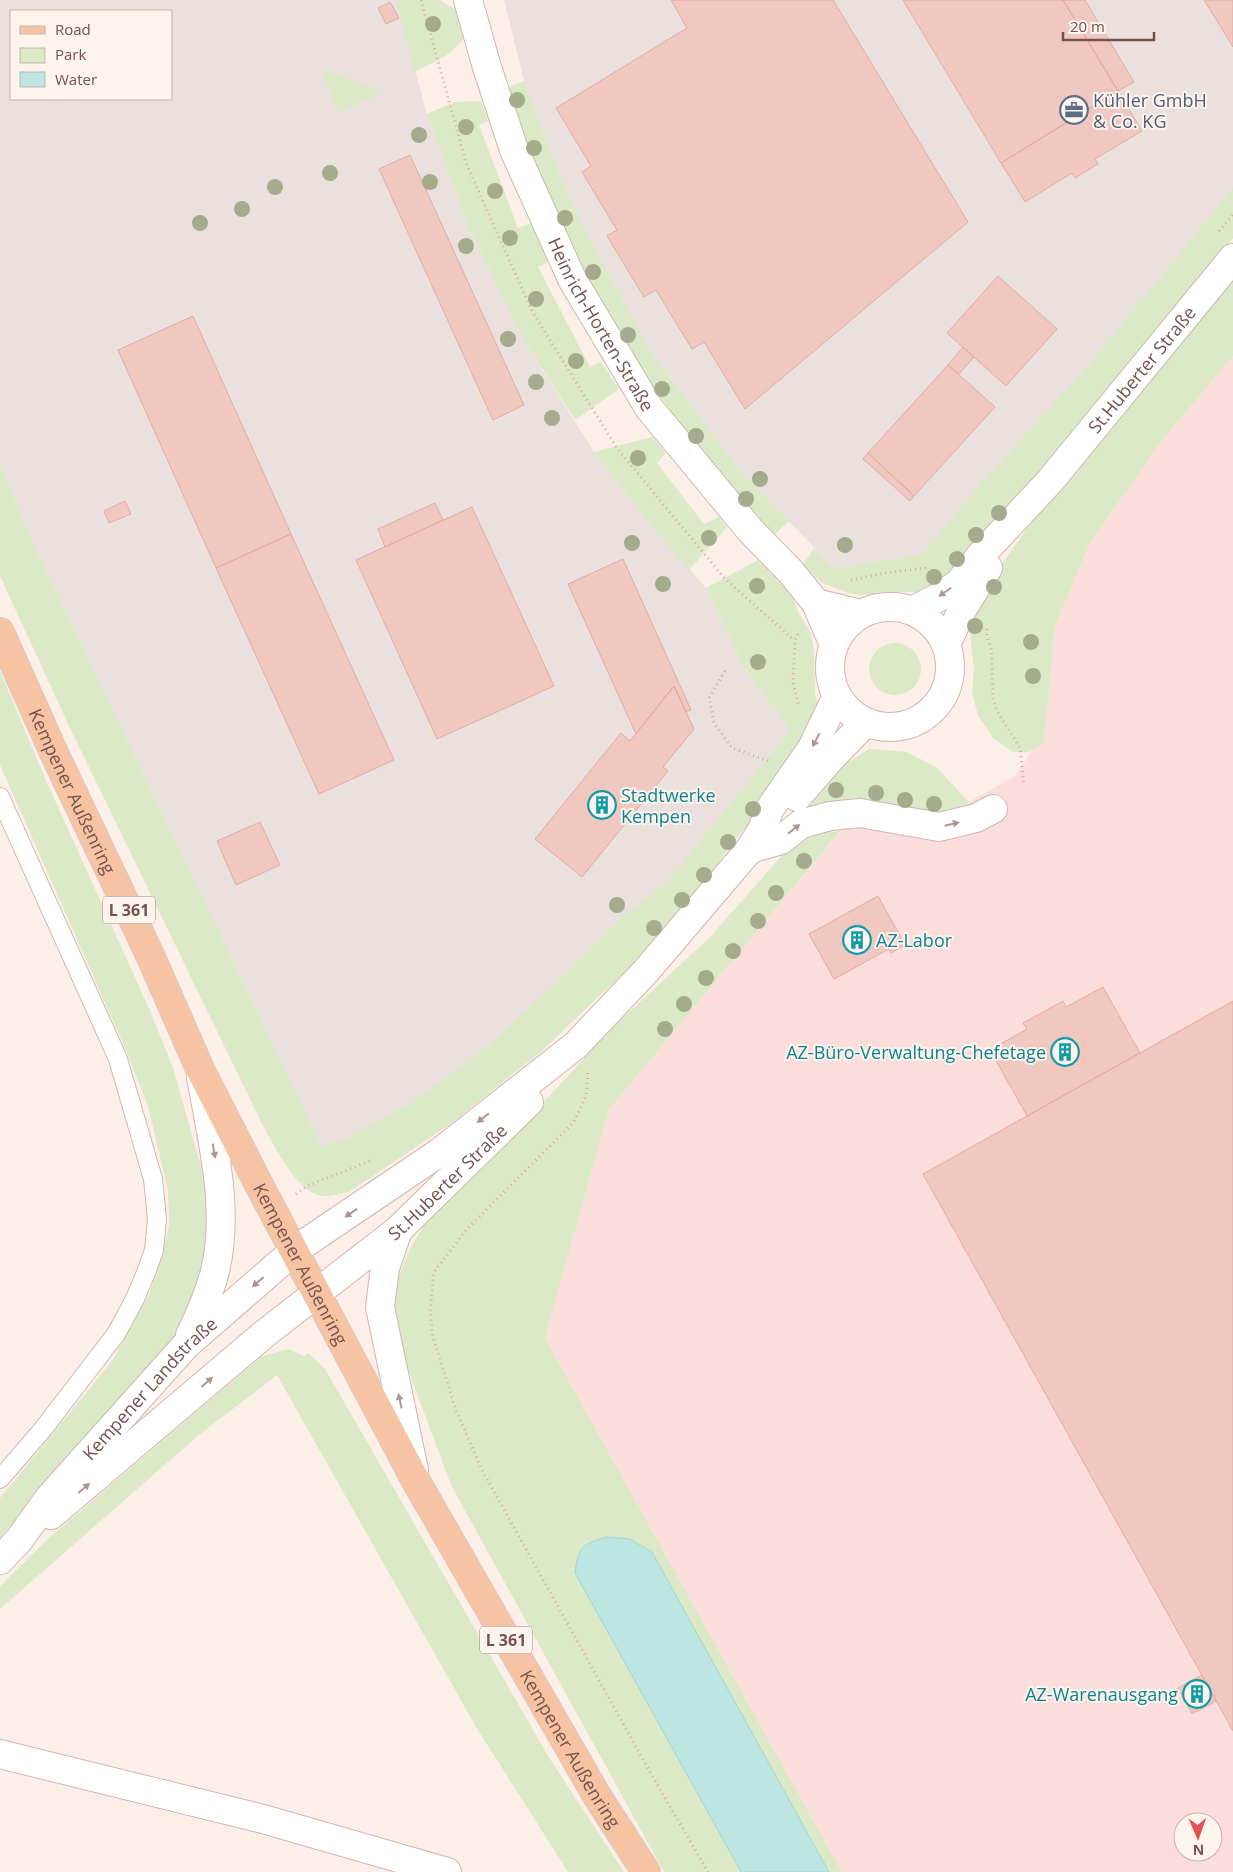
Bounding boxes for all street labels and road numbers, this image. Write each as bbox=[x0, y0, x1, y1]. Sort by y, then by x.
street label: Heinrich-Horten-Straße bbox=[543, 234, 660, 415]
street label: St.Huberter Straße bbox=[1082, 301, 1201, 438]
street label: Kempener Außenring bbox=[24, 705, 122, 878]
road number: L 361 bbox=[103, 896, 155, 924]
street label: St.Huberter Straße bbox=[383, 1118, 512, 1246]
street label: Kempener Außenring bbox=[248, 1179, 354, 1349]
street label: Kempener Landstraße bbox=[77, 1312, 222, 1465]
road number: L 361 bbox=[480, 1626, 532, 1654]
street label: Kempener Außenring bbox=[515, 1665, 627, 1833]

